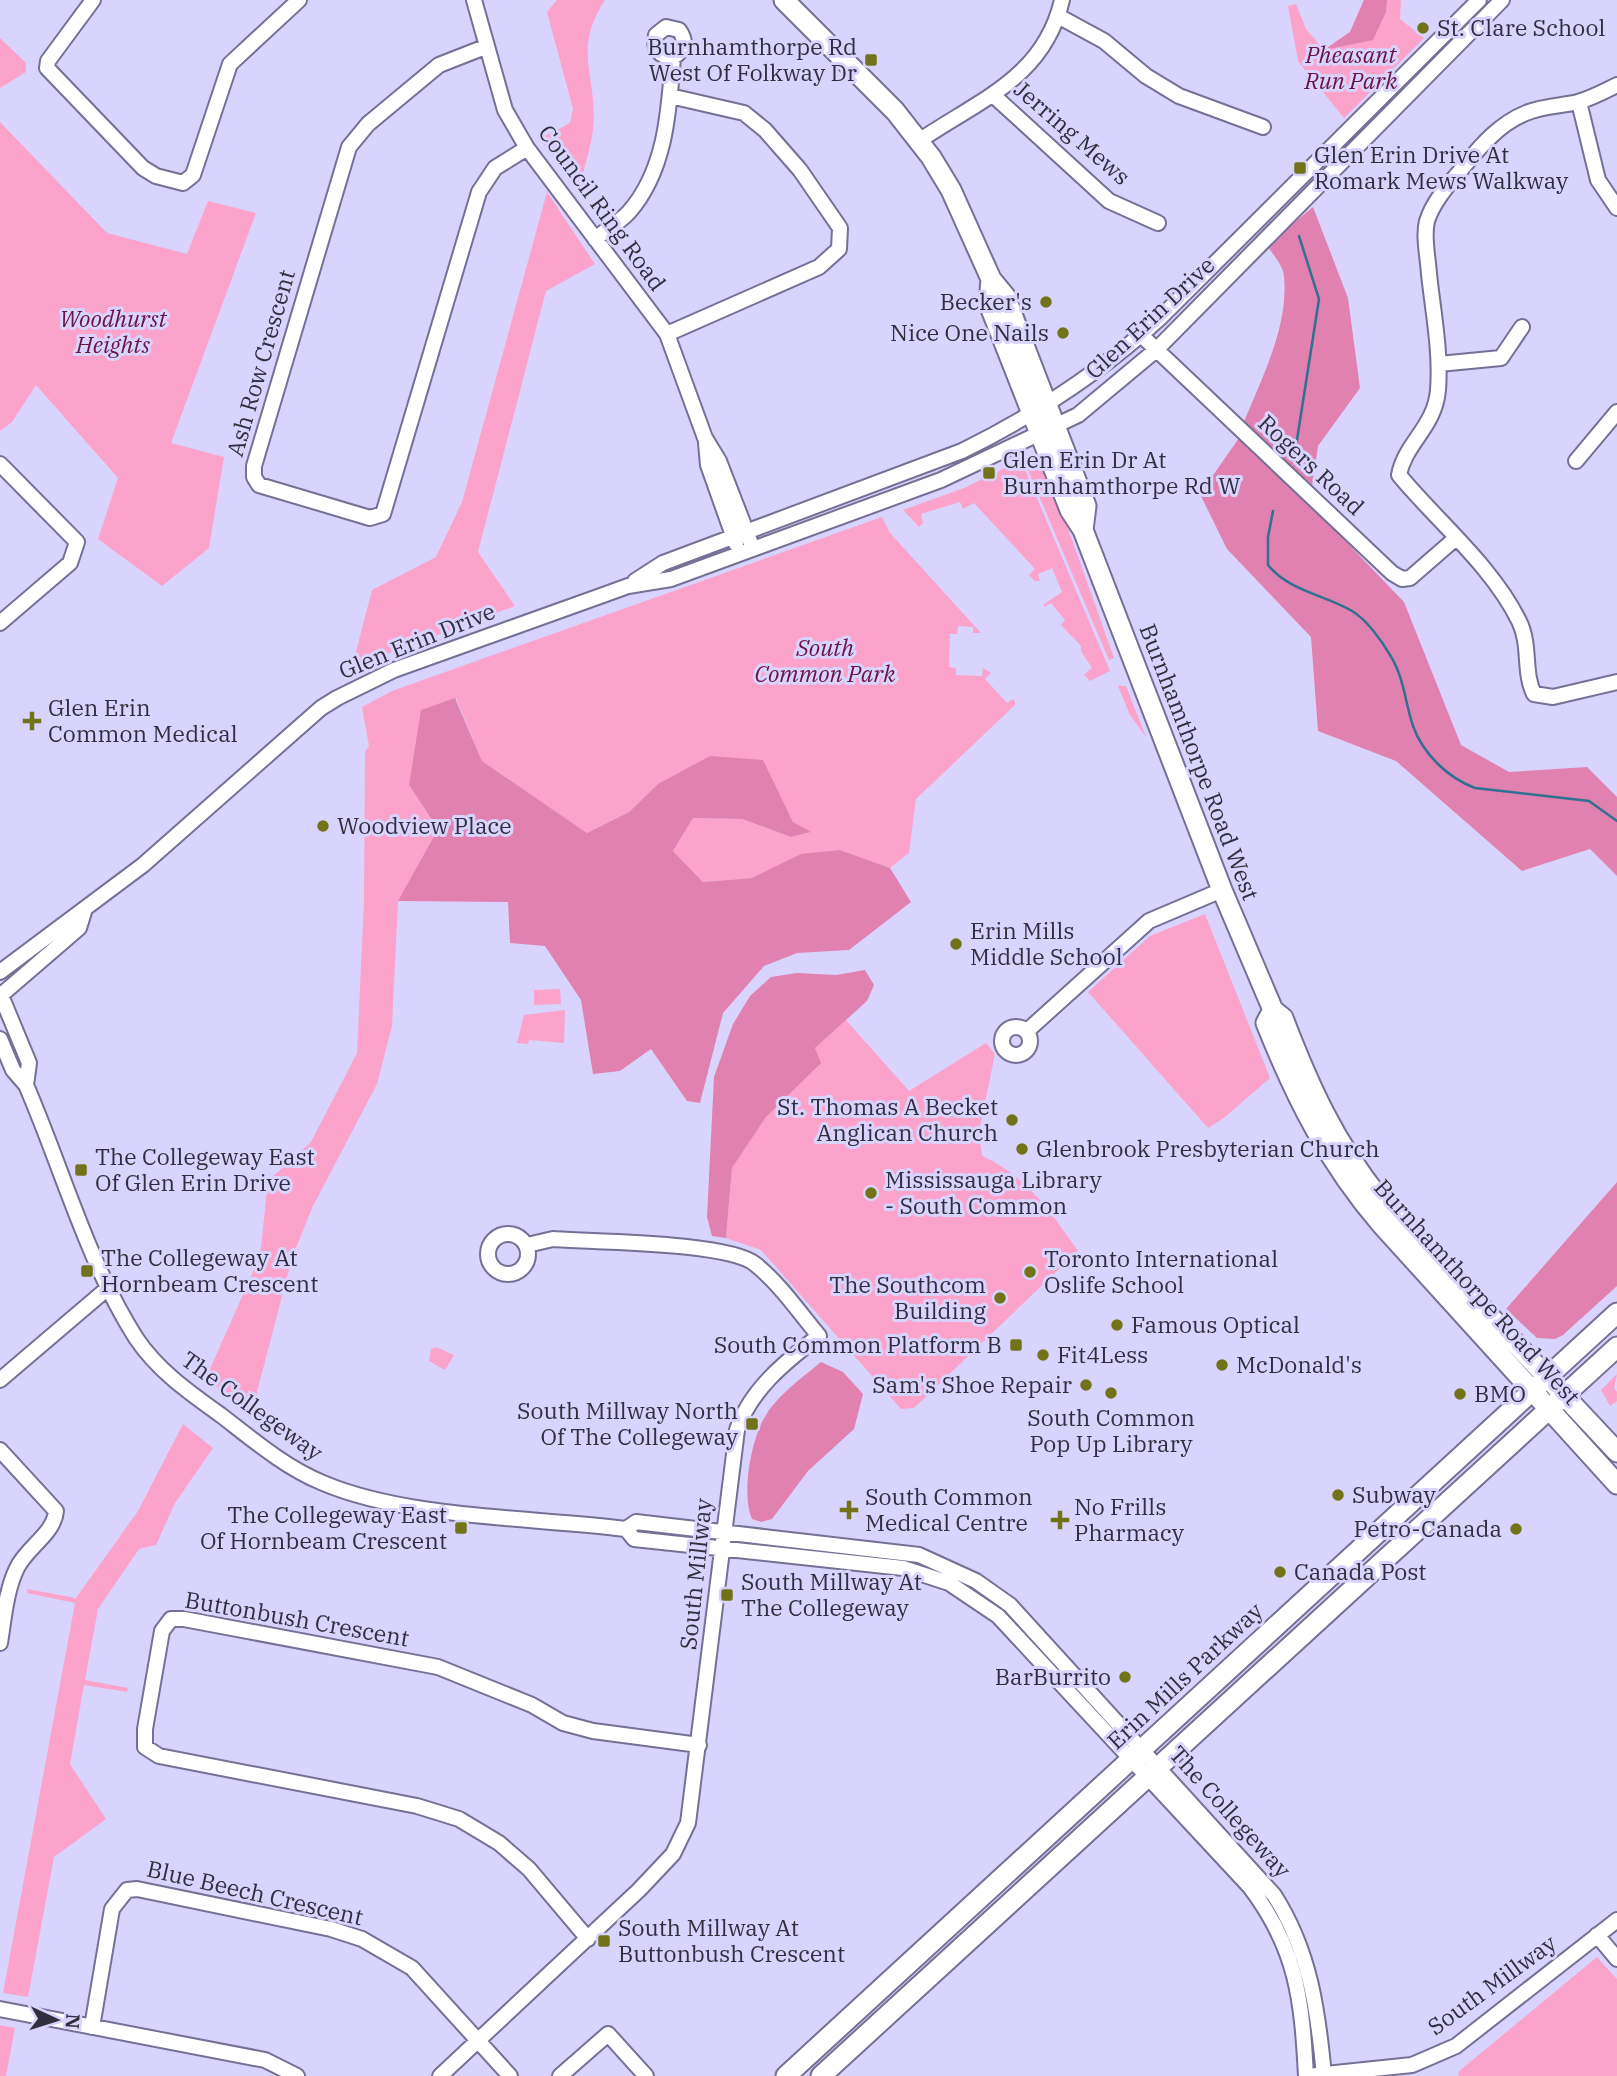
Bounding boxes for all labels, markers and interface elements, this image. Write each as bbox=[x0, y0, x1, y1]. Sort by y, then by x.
place label: St. Clare School bbox=[1437, 12, 1606, 42]
marker: St. Clare School bbox=[1415, 20, 1431, 36]
place label: Burnhamthorpe Rd West Of Folkway Dr bbox=[647, 31, 857, 87]
park label: Pheasant Run Park bbox=[1303, 39, 1398, 95]
marker: Burnhamthorpe Rd West Of Folkway Dr bbox=[863, 52, 879, 68]
street label: Jerring Mews bbox=[1008, 74, 1137, 191]
street label: Council Ring Road bbox=[532, 118, 673, 296]
place label: Glen Erin Drive At Romark Mews Walkway bbox=[1314, 139, 1569, 195]
marker: Glen Erin Drive At Romark Mews Walkway bbox=[1292, 160, 1308, 176]
street label: Glen Erin Drive bbox=[1078, 250, 1220, 385]
street label: Ash Row Crescent bbox=[219, 266, 301, 460]
place label: Becker's bbox=[940, 286, 1032, 316]
marker: Becker's bbox=[1038, 294, 1054, 310]
park label: Woodhurst Heights bbox=[59, 303, 167, 359]
place label: Nice One Nails bbox=[890, 317, 1049, 347]
marker: Nice One Nails bbox=[1055, 325, 1071, 341]
street label: Rogers Road bbox=[1252, 407, 1371, 521]
place label: Glen Erin Dr At Burnhamthorpe Rd W bbox=[1003, 444, 1240, 500]
marker: Glen Erin Dr At Burnhamthorpe Rd W bbox=[981, 465, 997, 481]
street label: Glen Erin Drive bbox=[334, 595, 499, 685]
street label: Burnhamthorpe Road West bbox=[1133, 619, 1267, 904]
park label: South Common Park bbox=[755, 632, 896, 688]
place label: Glen Erin Common Medical bbox=[48, 692, 238, 748]
marker: Glen Erin Common Medical bbox=[22, 711, 42, 731]
place label: Woodview Place bbox=[337, 810, 511, 840]
marker: Woodview Place bbox=[315, 818, 331, 834]
place label: Erin Mills Middle School bbox=[970, 915, 1123, 971]
marker: Erin Mills Middle School bbox=[948, 936, 964, 952]
place label: St. Thomas A Becket Anglican Church bbox=[777, 1091, 998, 1147]
marker: St. Thomas A Becket Anglican Church bbox=[1004, 1112, 1020, 1128]
place label: Glenbrook Presbyterian Church bbox=[1036, 1133, 1380, 1163]
place label: The Collegeway East Of Glen Erin Drive bbox=[95, 1141, 315, 1197]
marker: Glenbrook Presbyterian Church bbox=[1014, 1141, 1030, 1157]
marker: The Collegeway East Of Glen Erin Drive bbox=[73, 1162, 89, 1178]
place label: Mississauga Library - South Common bbox=[885, 1164, 1102, 1220]
street label: Burnhamthorpe Road West bbox=[1368, 1172, 1587, 1410]
marker: Mississauga Library - South Common bbox=[863, 1185, 879, 1201]
place label: The Collegeway At Hornbeam Crescent bbox=[101, 1242, 318, 1298]
place label: Toronto International Oslife School bbox=[1044, 1243, 1278, 1299]
marker: The Collegeway At Hornbeam Crescent bbox=[79, 1263, 95, 1279]
marker: Toronto International Oslife School bbox=[1022, 1264, 1038, 1280]
place label: The Southcom Building bbox=[829, 1269, 986, 1325]
marker: The Southcom Building bbox=[992, 1290, 1008, 1306]
place label: Famous Optical bbox=[1131, 1309, 1300, 1339]
marker: Famous Optical bbox=[1109, 1317, 1125, 1333]
place label: South Common Platform B bbox=[714, 1329, 1002, 1359]
marker: South Common Platform B bbox=[1008, 1337, 1024, 1353]
place label: Fit4Less bbox=[1057, 1339, 1148, 1369]
street label: The Collegeway bbox=[176, 1344, 330, 1467]
marker: Fit4Less bbox=[1035, 1347, 1051, 1363]
place label: McDonald's bbox=[1236, 1349, 1362, 1379]
marker: McDonald's bbox=[1214, 1357, 1230, 1373]
place label: Sam's Shoe Repair bbox=[872, 1369, 1072, 1399]
marker: Sam's Shoe Repair bbox=[1078, 1377, 1094, 1393]
place label: BMO bbox=[1474, 1378, 1526, 1408]
marker: South Common Pop Up Library bbox=[1103, 1385, 1119, 1401]
marker: BMO bbox=[1452, 1386, 1468, 1402]
place label: South Millway North Of The Collegeway bbox=[517, 1395, 739, 1451]
place label: South Common Pop Up Library bbox=[1027, 1402, 1195, 1458]
marker: South Millway North Of The Collegeway bbox=[744, 1416, 760, 1432]
place label: Subway bbox=[1352, 1479, 1436, 1509]
place label: South Common Medical Centre bbox=[865, 1481, 1033, 1537]
marker: Subway bbox=[1330, 1487, 1346, 1503]
place label: No Frills Pharmacy bbox=[1074, 1491, 1185, 1547]
street label: South Millway bbox=[672, 1496, 718, 1651]
place label: The Collegeway East Of Hornbeam Crescent bbox=[200, 1499, 447, 1555]
marker: South Common Medical Centre bbox=[839, 1500, 859, 1520]
marker: No Frills Pharmacy bbox=[1052, 1512, 1068, 1528]
place label: Petro-Canada bbox=[1353, 1513, 1502, 1543]
marker: The Collegeway East Of Hornbeam Crescent bbox=[453, 1520, 469, 1536]
marker: Petro-Canada bbox=[1508, 1521, 1524, 1537]
place label: Canada Post bbox=[1294, 1556, 1426, 1586]
marker: Canada Post bbox=[1272, 1564, 1288, 1580]
place label: South Millway At The Collegeway bbox=[741, 1566, 922, 1622]
street label: Buttonbush Crescent bbox=[183, 1584, 412, 1653]
marker: South Millway At The Collegeway bbox=[719, 1587, 735, 1603]
street label: Erin Mills Parkway bbox=[1100, 1595, 1269, 1755]
place label: BarBurrito bbox=[995, 1661, 1111, 1691]
marker: BarBurrito bbox=[1117, 1669, 1133, 1685]
street label: The Collegeway bbox=[1163, 1739, 1299, 1884]
street label: Blue Beech Crescent bbox=[144, 1853, 366, 1931]
place label: South Millway At Buttonbush Crescent bbox=[618, 1912, 845, 1968]
street label: South Millway bbox=[1421, 1927, 1562, 2041]
marker: South Millway At Buttonbush Crescent bbox=[596, 1933, 612, 1949]
north arrow bbox=[21, 1985, 91, 2055]
text: N bbox=[60, 2013, 85, 2030]

